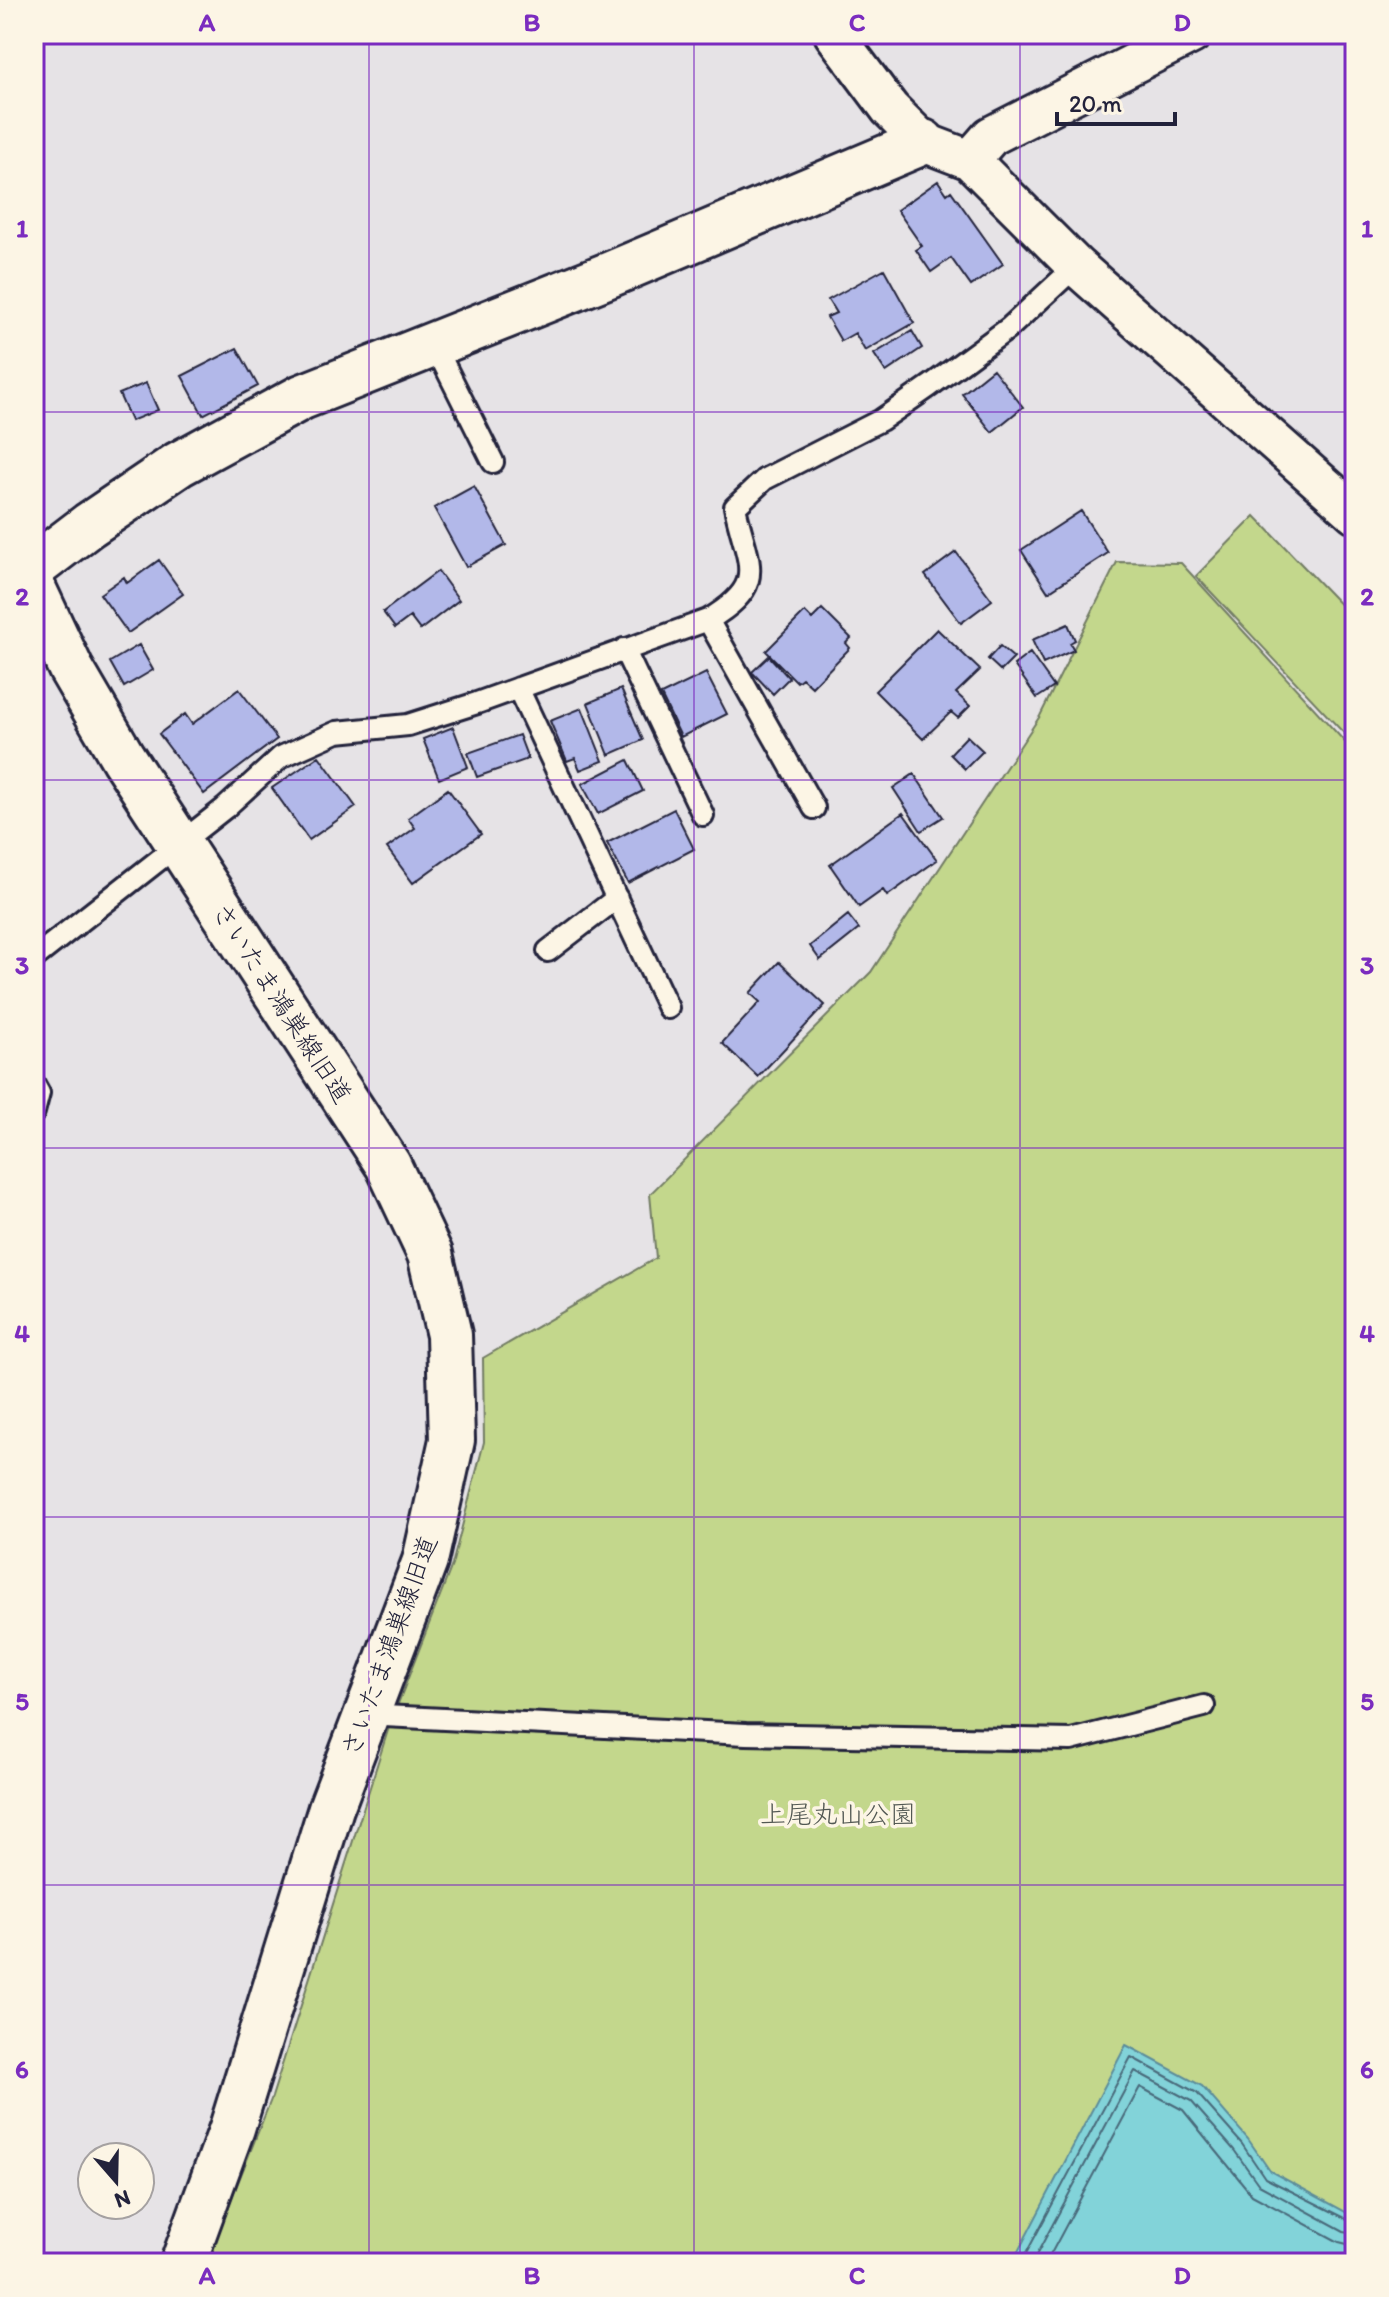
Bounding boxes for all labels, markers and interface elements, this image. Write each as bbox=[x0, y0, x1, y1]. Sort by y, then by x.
text: A bbox=[198, 6, 216, 38]
text: B bbox=[524, 6, 541, 38]
text: C bbox=[849, 6, 866, 38]
text: D bbox=[1173, 6, 1191, 38]
scale bar bbox=[1057, 76, 1175, 126]
text: 20 m bbox=[1069, 89, 1122, 118]
text: 1 bbox=[16, 212, 28, 244]
text: 1 bbox=[1361, 212, 1373, 244]
text: 2 bbox=[15, 580, 29, 612]
text: 2 bbox=[1360, 580, 1374, 612]
street label: さいたま鴻巣線旧道 bbox=[205, 897, 359, 1109]
text: 3 bbox=[15, 949, 29, 981]
text: 3 bbox=[1360, 949, 1374, 981]
text: 4 bbox=[14, 1317, 30, 1349]
text: 4 bbox=[1359, 1317, 1375, 1349]
street label: さいたま鴻巣線旧道 bbox=[334, 1531, 444, 1761]
text: 5 bbox=[15, 1685, 29, 1717]
text: 5 bbox=[1360, 1685, 1374, 1717]
park label: 上尾丸山公園 bbox=[760, 1798, 916, 1830]
text: 6 bbox=[15, 2053, 29, 2085]
text: 6 bbox=[1360, 2053, 1374, 2085]
north arrow bbox=[76, 2141, 156, 2221]
text: N bbox=[111, 2184, 134, 2215]
text: A bbox=[198, 2259, 216, 2291]
text: B bbox=[524, 2259, 541, 2291]
text: C bbox=[849, 2259, 866, 2291]
text: D bbox=[1173, 2259, 1191, 2291]

